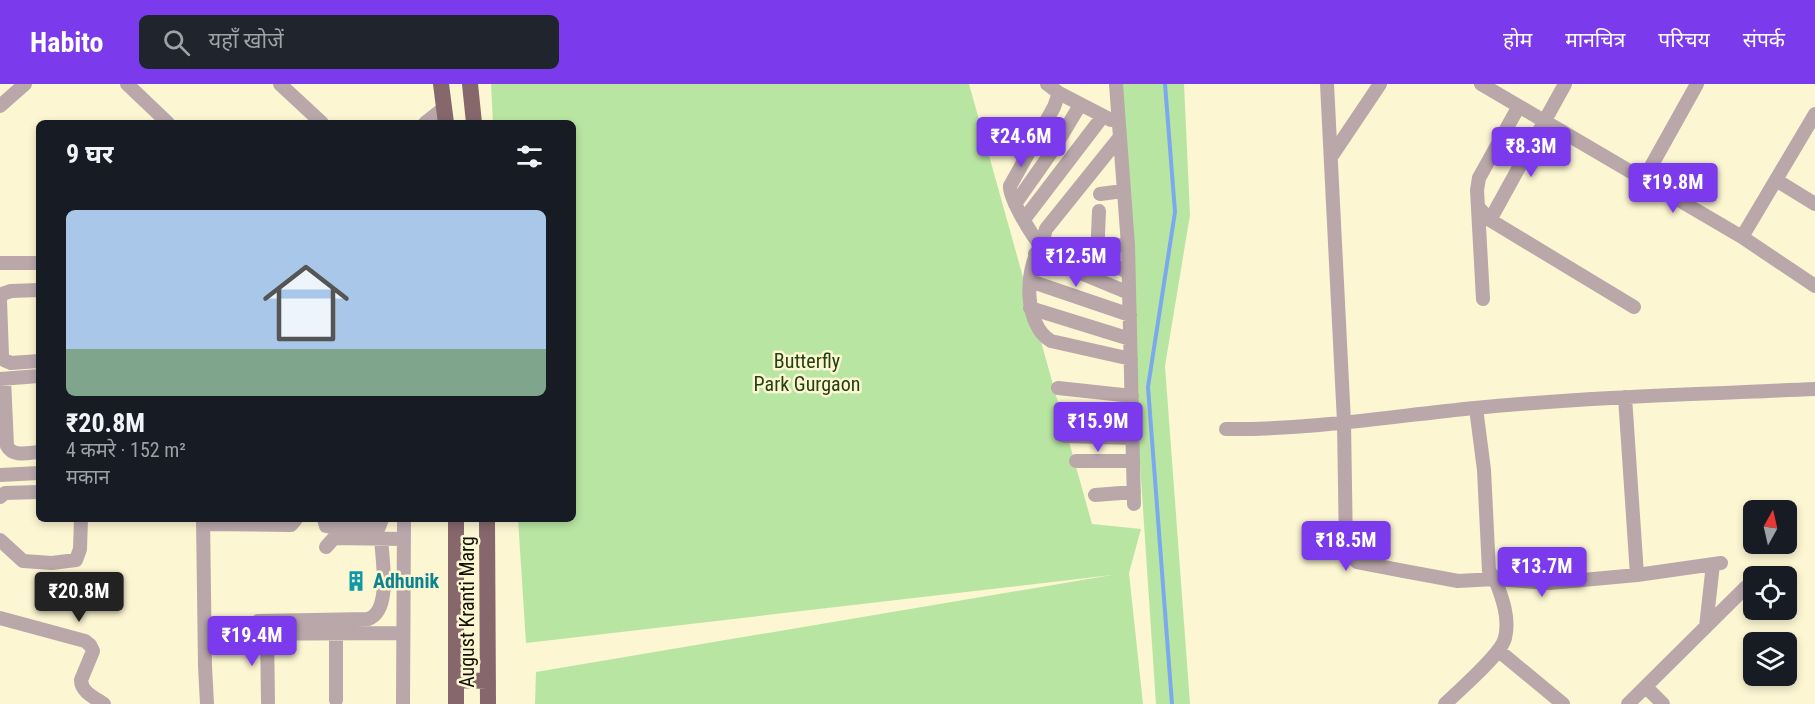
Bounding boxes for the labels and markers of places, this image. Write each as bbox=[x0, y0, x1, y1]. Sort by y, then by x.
pin: ₹24.6M bbox=[972, 117, 1070, 168]
pin: ₹8.3M bbox=[1489, 127, 1573, 178]
pin: ₹19.8M bbox=[1624, 163, 1722, 214]
pin: ₹12.5M bbox=[1027, 237, 1125, 288]
pin: ₹15.9M bbox=[1049, 402, 1147, 453]
pin: ₹18.5M bbox=[1297, 521, 1395, 572]
pin: ₹13.7M bbox=[1493, 547, 1591, 598]
building icon: Adhunik bbox=[344, 569, 368, 593]
place label: Adhunik bbox=[373, 569, 439, 593]
pin: ₹20.8M bbox=[30, 572, 128, 623]
pin: ₹19.4M bbox=[203, 616, 301, 667]

